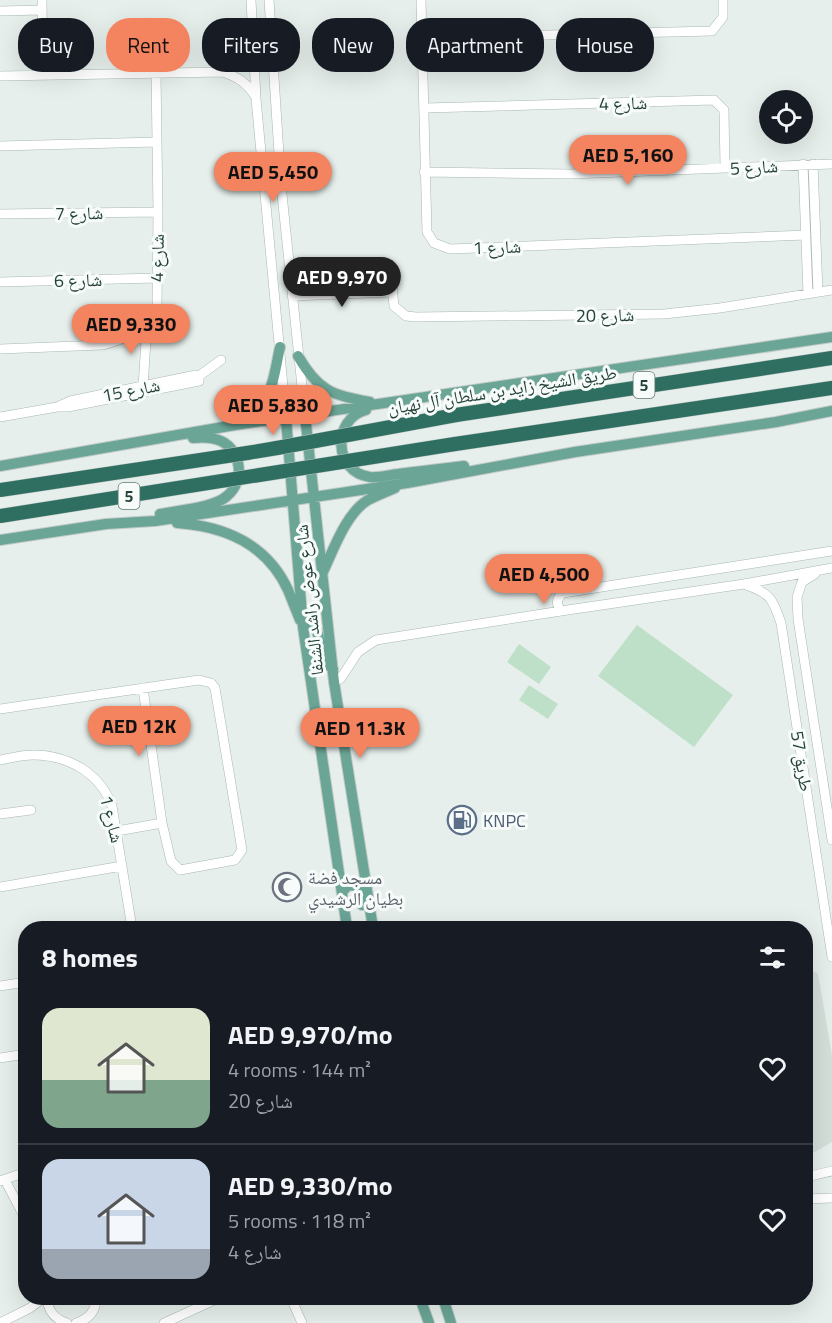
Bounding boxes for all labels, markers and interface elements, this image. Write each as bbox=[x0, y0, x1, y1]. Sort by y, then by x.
chip: Buy bbox=[18, 18, 94, 72]
chip: Rent bbox=[106, 18, 190, 72]
chip: Filters bbox=[202, 18, 300, 72]
chip: New bbox=[312, 18, 394, 72]
chip: Apartment bbox=[406, 18, 544, 72]
chip: House bbox=[556, 18, 654, 72]
street label: شارع 4 bbox=[599, 89, 647, 117]
map controls bbox=[759, 90, 813, 144]
button: locate bbox=[759, 90, 813, 144]
pin: AED 5,160 bbox=[559, 135, 697, 186]
text: AED 5,160 bbox=[583, 139, 673, 170]
pin: AED 5,450 bbox=[204, 152, 342, 203]
street label: شارع 5 bbox=[729, 152, 779, 182]
text: AED 5,450 bbox=[228, 156, 318, 187]
street label: شارع 7 bbox=[55, 199, 103, 227]
street label: شارع 1 bbox=[472, 233, 522, 261]
street label: شارع 4 bbox=[143, 234, 171, 282]
pin: AED 9,970 bbox=[273, 257, 411, 308]
text: AED 9,970 bbox=[297, 261, 387, 292]
street label: شارع 6 bbox=[54, 266, 102, 294]
street label: شارع 20 bbox=[576, 301, 634, 329]
pin: AED 9,330 bbox=[62, 304, 200, 355]
text: AED 9,330 bbox=[86, 308, 176, 339]
street label: طريق الشيخ زايد بن سلطان آل نهيان bbox=[386, 359, 618, 421]
street label: شارع 15 bbox=[100, 371, 162, 409]
road number: 5 bbox=[634, 372, 654, 398]
pin: AED 5,830 bbox=[204, 385, 342, 436]
text: AED 5,830 bbox=[228, 389, 318, 420]
road number: 5 bbox=[118, 483, 140, 509]
street label: شارع عوض راشد الشنفا bbox=[288, 523, 330, 677]
pin: AED 4,500 bbox=[475, 554, 613, 605]
text: AED 4,500 bbox=[499, 558, 589, 589]
pin: AED 12K bbox=[84, 706, 194, 757]
pin: AED 11.3K bbox=[291, 708, 429, 759]
text: AED 12K bbox=[102, 710, 176, 741]
text: AED 11.3K bbox=[315, 712, 405, 743]
street label: طريق 57 bbox=[784, 729, 820, 793]
street label: شارع 1 bbox=[93, 792, 131, 846]
fuel station icon: KNPC bbox=[446, 804, 478, 836]
place label: KNPC bbox=[483, 807, 526, 834]
place label: مسجد فضة بطيان الرشيدي bbox=[308, 864, 403, 913]
mosque icon: مسجد فضة بطيان الرشيدي bbox=[271, 871, 303, 903]
text: 8 homes bbox=[42, 938, 138, 977]
icon: filters bbox=[756, 941, 789, 974]
text: AED 9,970/mo bbox=[228, 1015, 393, 1054]
icon: home bbox=[90, 1032, 162, 1104]
icon: heart bbox=[756, 1052, 789, 1085]
text: 4 rooms · 144 m² bbox=[228, 1054, 371, 1085]
text: شارع 20 bbox=[228, 1085, 293, 1116]
text: AED 9,330/mo bbox=[228, 1166, 393, 1205]
icon: home bbox=[90, 1183, 162, 1255]
icon: heart bbox=[756, 1203, 789, 1236]
text: 5 rooms · 118 m² bbox=[228, 1205, 371, 1236]
text: شارع 4 bbox=[228, 1236, 282, 1267]

